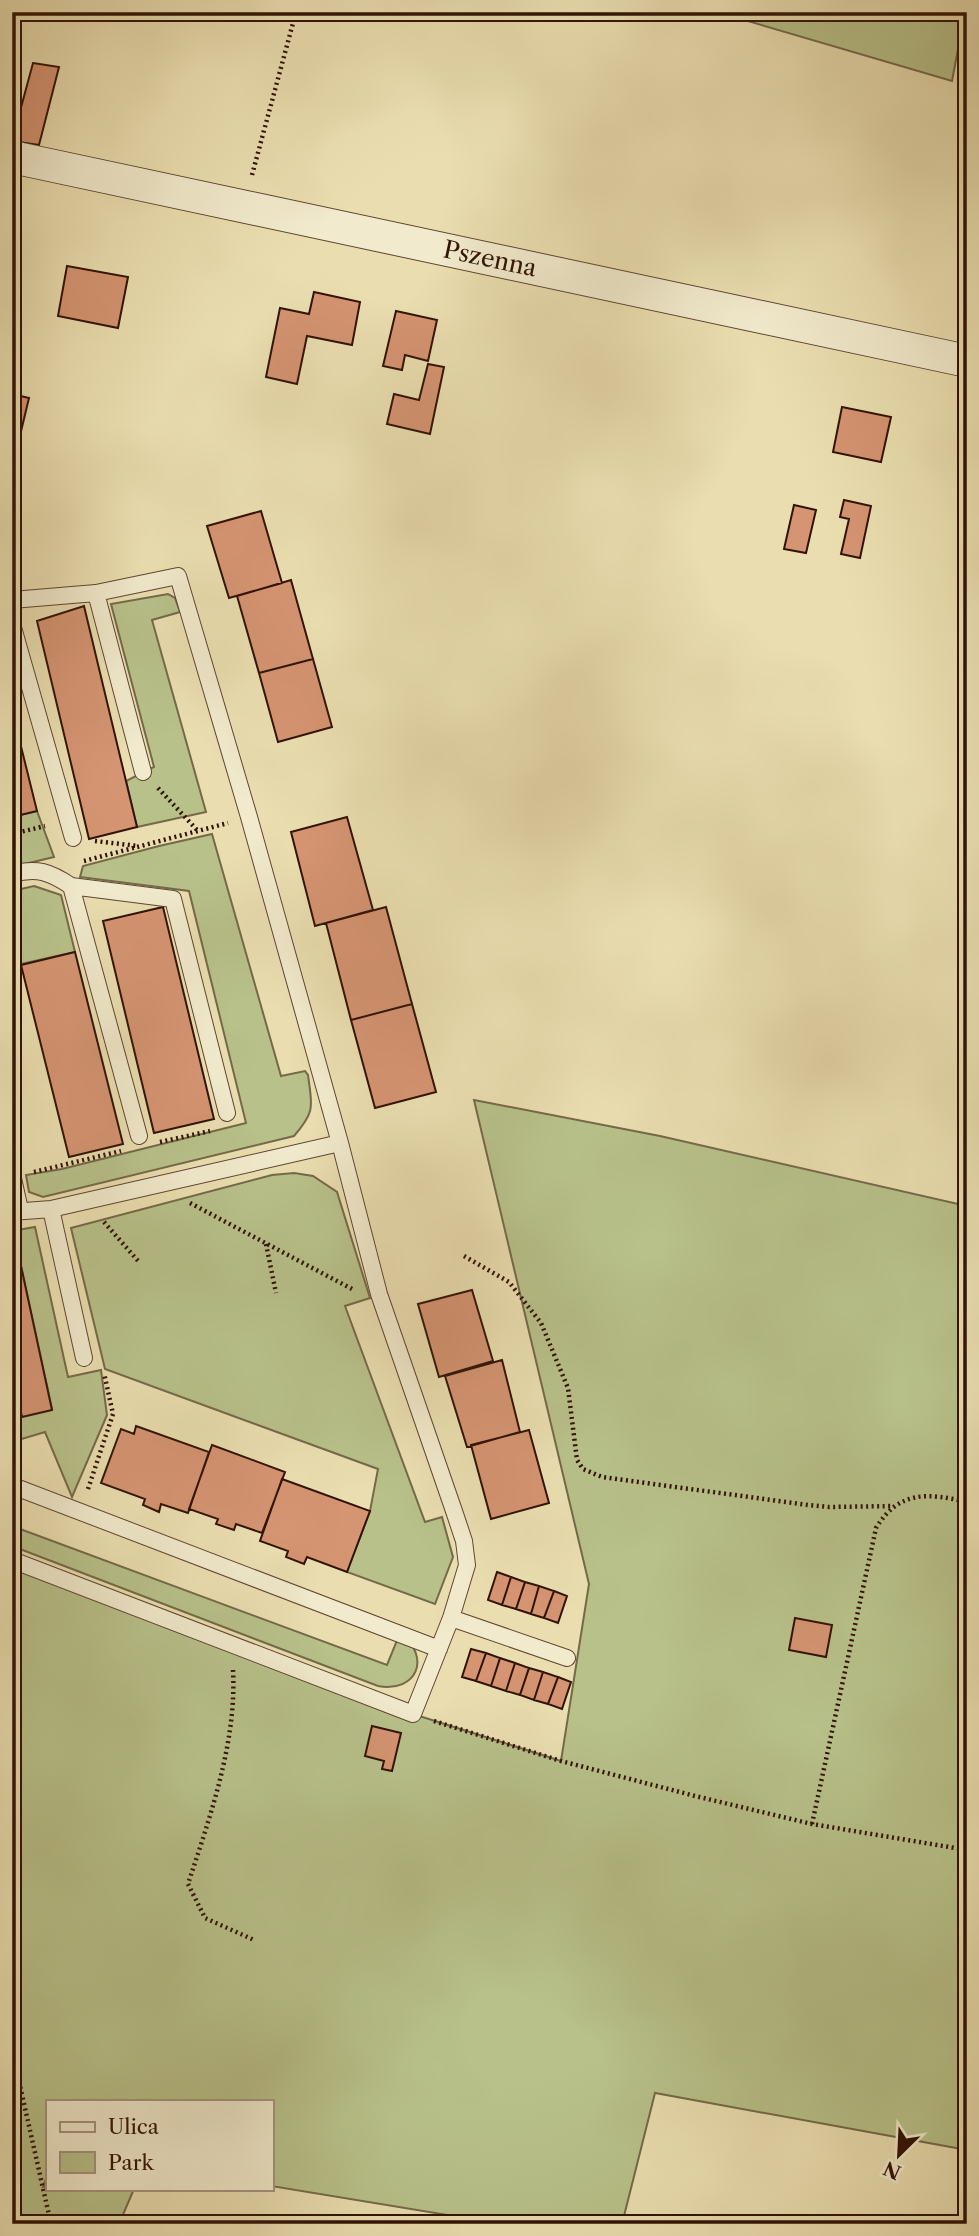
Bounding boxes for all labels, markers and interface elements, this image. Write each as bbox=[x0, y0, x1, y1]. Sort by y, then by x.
street label: Pszenna bbox=[441, 234, 540, 283]
legend bbox=[46, 2100, 273, 2190]
text: Ulica bbox=[108, 2114, 160, 2139]
north arrow bbox=[864, 2120, 934, 2190]
text: Park bbox=[108, 2150, 154, 2175]
text: N bbox=[880, 2156, 905, 2184]

